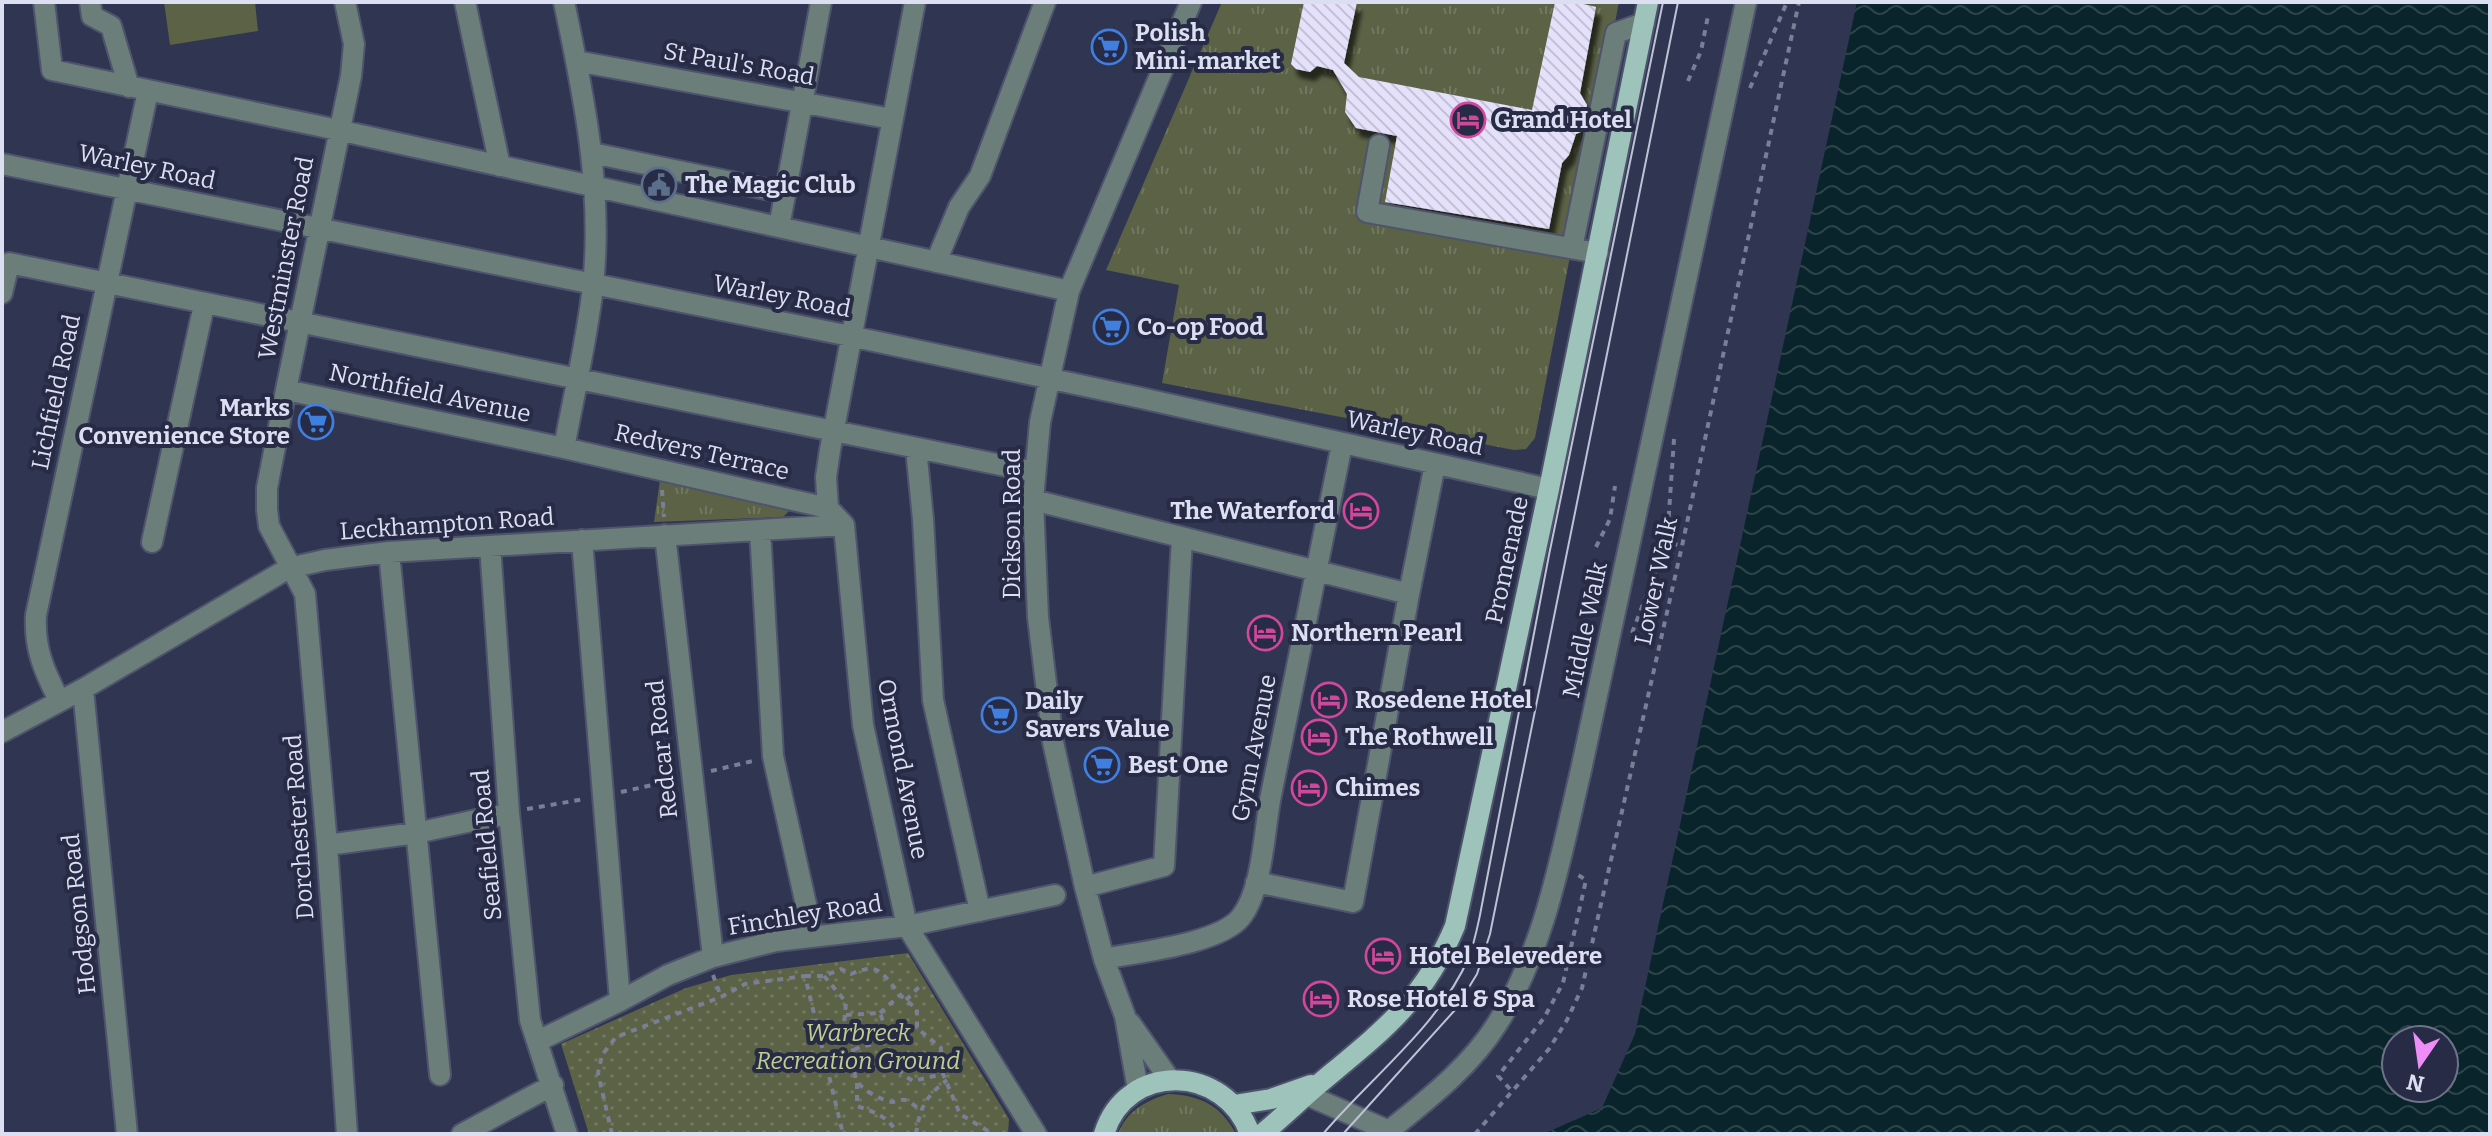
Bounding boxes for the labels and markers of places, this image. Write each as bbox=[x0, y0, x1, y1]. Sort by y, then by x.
place label: Polish Mini-market bbox=[1135, 19, 1281, 75]
supermarket icon: Polish Mini-market bbox=[1090, 28, 1128, 66]
hotel icon: Grand Hotel bbox=[1449, 101, 1487, 139]
place label: Grand Hotel bbox=[1494, 106, 1632, 134]
public building icon: The Magic Club bbox=[640, 166, 678, 204]
place label: The Magic Club bbox=[685, 171, 856, 199]
supermarket icon: Co-op Food bbox=[1092, 308, 1130, 346]
place label: Co-op Food bbox=[1137, 313, 1264, 341]
place label: Marks Convenience Store bbox=[78, 394, 290, 450]
supermarket icon: Marks Convenience Store bbox=[297, 403, 335, 441]
hotel icon: The Waterford bbox=[1342, 492, 1380, 530]
place label: The Waterford bbox=[1170, 497, 1335, 525]
hotel icon: Northern Pearl bbox=[1246, 614, 1284, 652]
place label: Northern Pearl bbox=[1291, 619, 1463, 647]
hotel icon: Rosedene Hotel bbox=[1310, 681, 1348, 719]
place label: Rosedene Hotel bbox=[1355, 686, 1533, 714]
place label: Daily Savers Value bbox=[1025, 687, 1170, 743]
supermarket icon: Daily Savers Value bbox=[980, 696, 1018, 734]
hotel icon: The Rothwell bbox=[1300, 718, 1338, 756]
place label: The Rothwell bbox=[1345, 723, 1494, 751]
supermarket icon: Best One bbox=[1083, 746, 1121, 784]
place label: Best One bbox=[1128, 751, 1228, 779]
hotel icon: Chimes bbox=[1290, 769, 1328, 807]
place label: Chimes bbox=[1335, 774, 1421, 802]
hotel icon: Hotel Belevedere bbox=[1364, 937, 1402, 975]
place label: Hotel Belevedere bbox=[1409, 942, 1602, 970]
hotel icon: Rose Hotel & Spa bbox=[1302, 980, 1340, 1018]
place label: Rose Hotel & Spa bbox=[1347, 985, 1535, 1013]

